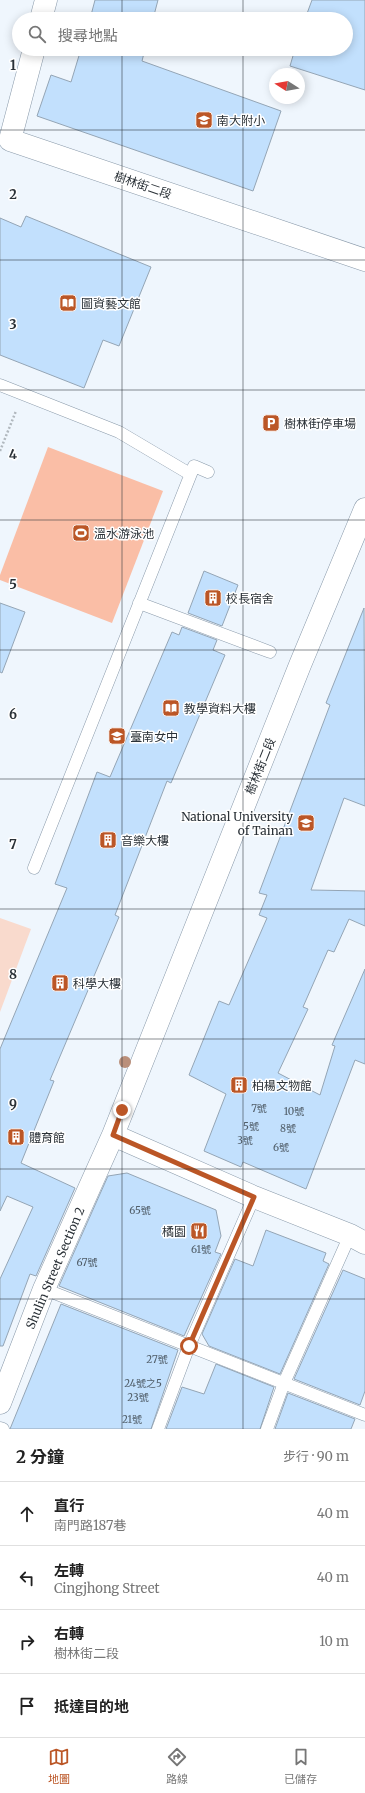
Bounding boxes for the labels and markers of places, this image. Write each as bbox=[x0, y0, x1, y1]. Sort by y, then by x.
school or university icon: 南大附小 bbox=[194, 110, 214, 130]
place label: 南大附小 bbox=[217, 113, 265, 128]
library icon: 圖資藝文館 bbox=[58, 293, 78, 313]
place label: 圖資藝文館 bbox=[81, 296, 141, 311]
parking icon: 樹林街停車場 bbox=[261, 413, 281, 433]
place label: 樹林街停車場 bbox=[284, 416, 356, 431]
sports icon: 溫水游泳池 bbox=[71, 523, 91, 543]
place label: 溫水游泳池 bbox=[94, 526, 154, 541]
building icon: 校長宿舍 bbox=[203, 588, 223, 608]
place label: 校長宿舍 bbox=[226, 591, 274, 606]
library icon: 教學資料大樓 bbox=[161, 698, 181, 718]
place label: 教學資料大樓 bbox=[184, 701, 256, 716]
school or university icon: 臺南女中 bbox=[107, 726, 127, 746]
place label: 臺南女中 bbox=[130, 729, 178, 744]
place label: National University of Tainan bbox=[181, 809, 293, 838]
school or university icon: National University of Tainan bbox=[296, 813, 316, 833]
building icon: 音樂大樓 bbox=[98, 830, 118, 850]
place label: 音樂大樓 bbox=[121, 833, 169, 848]
building icon: 科學大樓 bbox=[50, 973, 70, 993]
place label: 科學大樓 bbox=[73, 976, 121, 991]
building icon: 柏楊文物館 bbox=[229, 1075, 249, 1095]
place label: 柏楊文物館 bbox=[252, 1078, 312, 1093]
building icon: 體育館 bbox=[6, 1127, 26, 1147]
place label: 體育館 bbox=[29, 1130, 65, 1145]
restaurant icon: 橘園 bbox=[189, 1221, 209, 1241]
place label: 橘園 bbox=[162, 1224, 186, 1239]

